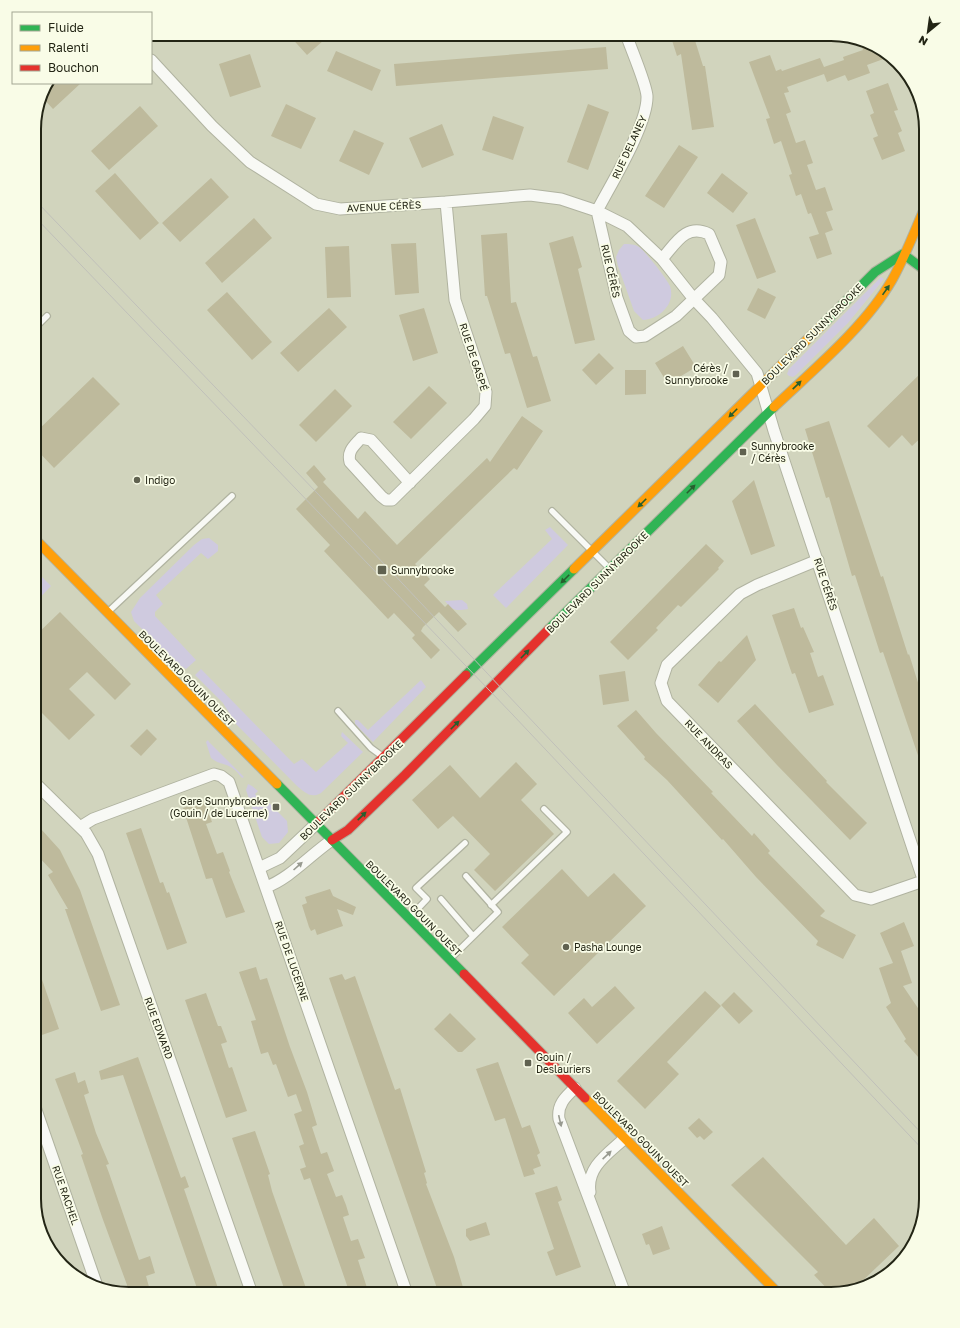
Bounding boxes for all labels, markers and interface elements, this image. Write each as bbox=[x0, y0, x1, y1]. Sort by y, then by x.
legend bbox=[12, 12, 152, 84]
north arrow bbox=[908, 12, 948, 52]
text: Fluide bbox=[48, 20, 84, 35]
text: N bbox=[916, 33, 930, 49]
text: Ralenti bbox=[48, 40, 89, 55]
text: Bouchon bbox=[48, 60, 99, 75]
street label: RUE DELANEY bbox=[609, 113, 649, 181]
street label: AVENUE CÉRÈS bbox=[347, 198, 421, 214]
street label: RUE CÉRÈS bbox=[599, 243, 623, 299]
street label: BOULEVARD SUNNYBROOKE bbox=[759, 281, 865, 387]
one-way arrow bbox=[882, 285, 890, 295]
street label: RUE DE GASPÉ bbox=[457, 322, 491, 392]
place label: Cérès / Sunnybrooke bbox=[665, 362, 728, 386]
marker: Cérès / Sunnybrooke bbox=[731, 369, 741, 379]
one-way arrow bbox=[792, 380, 802, 390]
one-way arrow bbox=[728, 408, 738, 418]
place label: Sunnybrooke / Cérès bbox=[751, 440, 815, 464]
marker: Sunnybrooke / Cérès bbox=[738, 447, 748, 457]
place label: Indigo bbox=[145, 474, 175, 486]
marker: Indigo bbox=[132, 475, 142, 485]
one-way arrow bbox=[686, 484, 696, 494]
one-way arrow bbox=[637, 498, 647, 508]
street label: BOULEVARD SUNNYBROOKE bbox=[544, 529, 650, 635]
street label: RUE CÉRÈS bbox=[812, 556, 840, 612]
marker: Sunnybrooke bbox=[376, 564, 388, 576]
place label: Sunnybrooke bbox=[391, 564, 455, 576]
one-way arrow bbox=[560, 574, 570, 584]
street label: BOULEVARD GOUIN OUEST bbox=[137, 628, 237, 728]
one-way arrow bbox=[520, 649, 530, 659]
street label: RUE ANDRAS bbox=[683, 717, 735, 771]
one-way arrow bbox=[450, 720, 460, 730]
street label: BOULEVARD SUNNYBROOKE bbox=[297, 738, 405, 842]
place label: Gare Sunnybrooke (Gouin / de Lucerne) bbox=[170, 795, 268, 819]
marker: Gare Sunnybrooke (Gouin / de Lucerne) bbox=[271, 802, 281, 812]
one-way arrow bbox=[357, 811, 367, 821]
street label: BOULEVARD GOUIN OUEST bbox=[364, 858, 464, 958]
one-way arrow bbox=[293, 861, 303, 871]
street label: RUE DE LUCERNE bbox=[273, 919, 311, 1003]
place label: Pasha Lounge bbox=[574, 941, 642, 953]
marker: Pasha Lounge bbox=[561, 942, 571, 952]
street label: RUE EDWARD bbox=[142, 995, 176, 1061]
place label: Gouin / Deslauriers bbox=[536, 1051, 591, 1075]
marker: Gouin / Deslauriers bbox=[523, 1058, 533, 1068]
street label: BOULEVARD GOUIN OUEST bbox=[591, 1089, 691, 1189]
one-way arrow bbox=[558, 1114, 564, 1127]
one-way arrow bbox=[602, 1150, 612, 1160]
street label: RUE RACHEL bbox=[50, 1164, 82, 1227]

